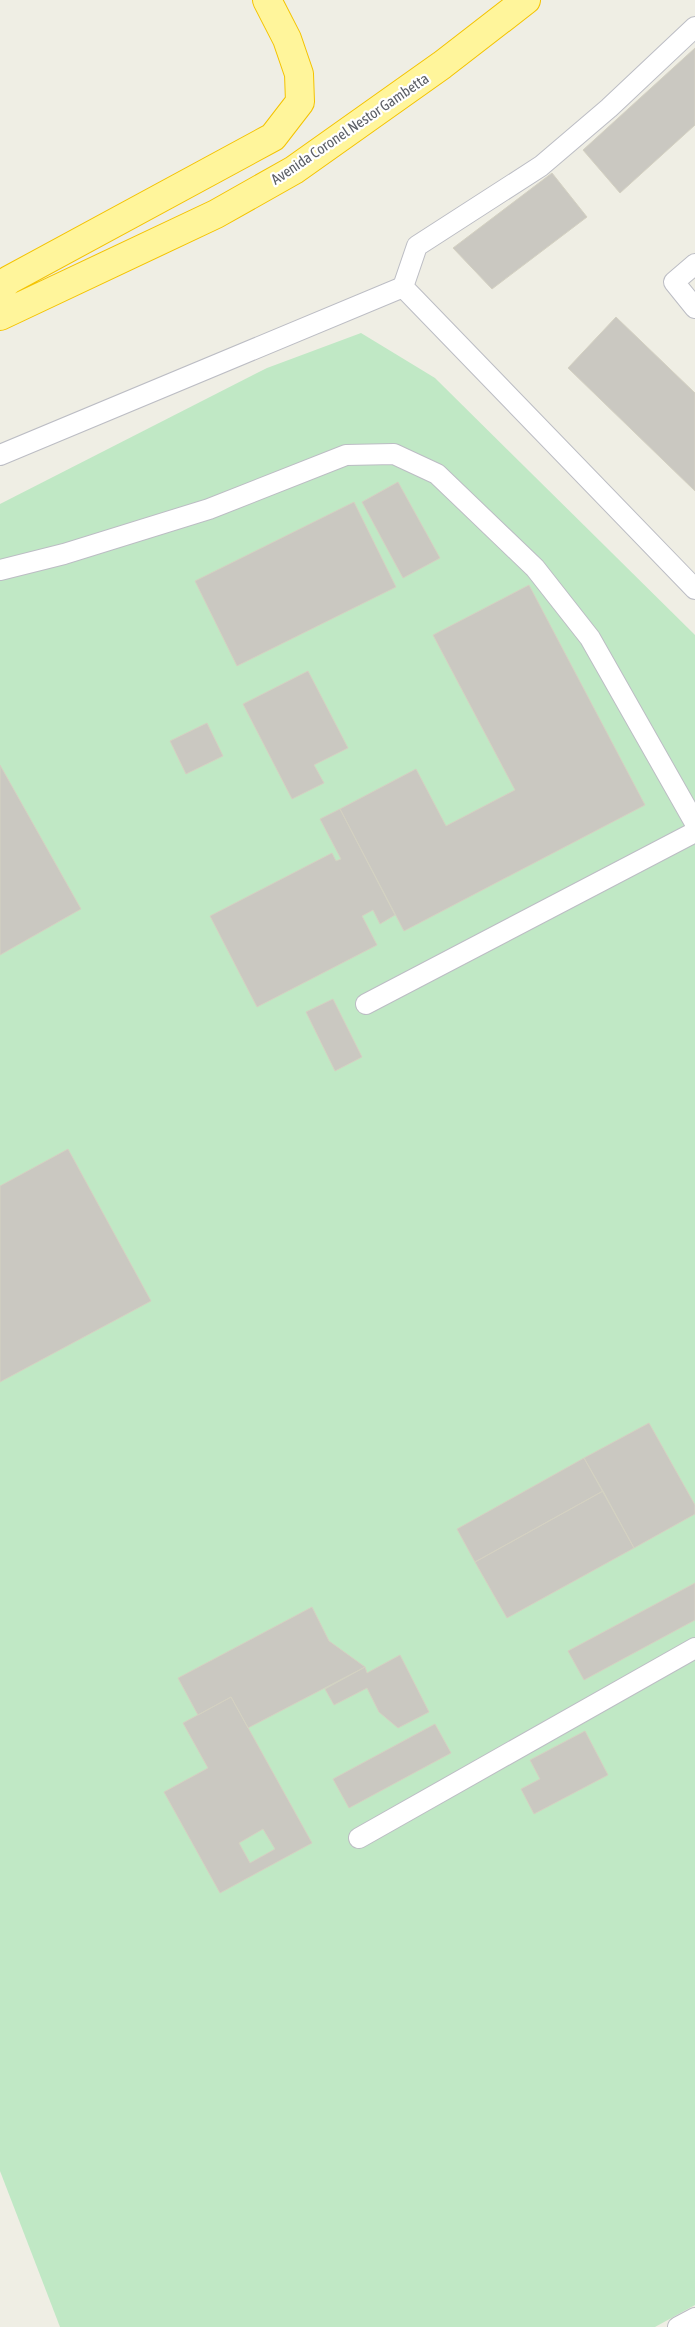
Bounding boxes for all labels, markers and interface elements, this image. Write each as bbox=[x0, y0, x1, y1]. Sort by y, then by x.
street label: Avenida Coronel Nestor Gambetta bbox=[268, 69, 432, 188]

